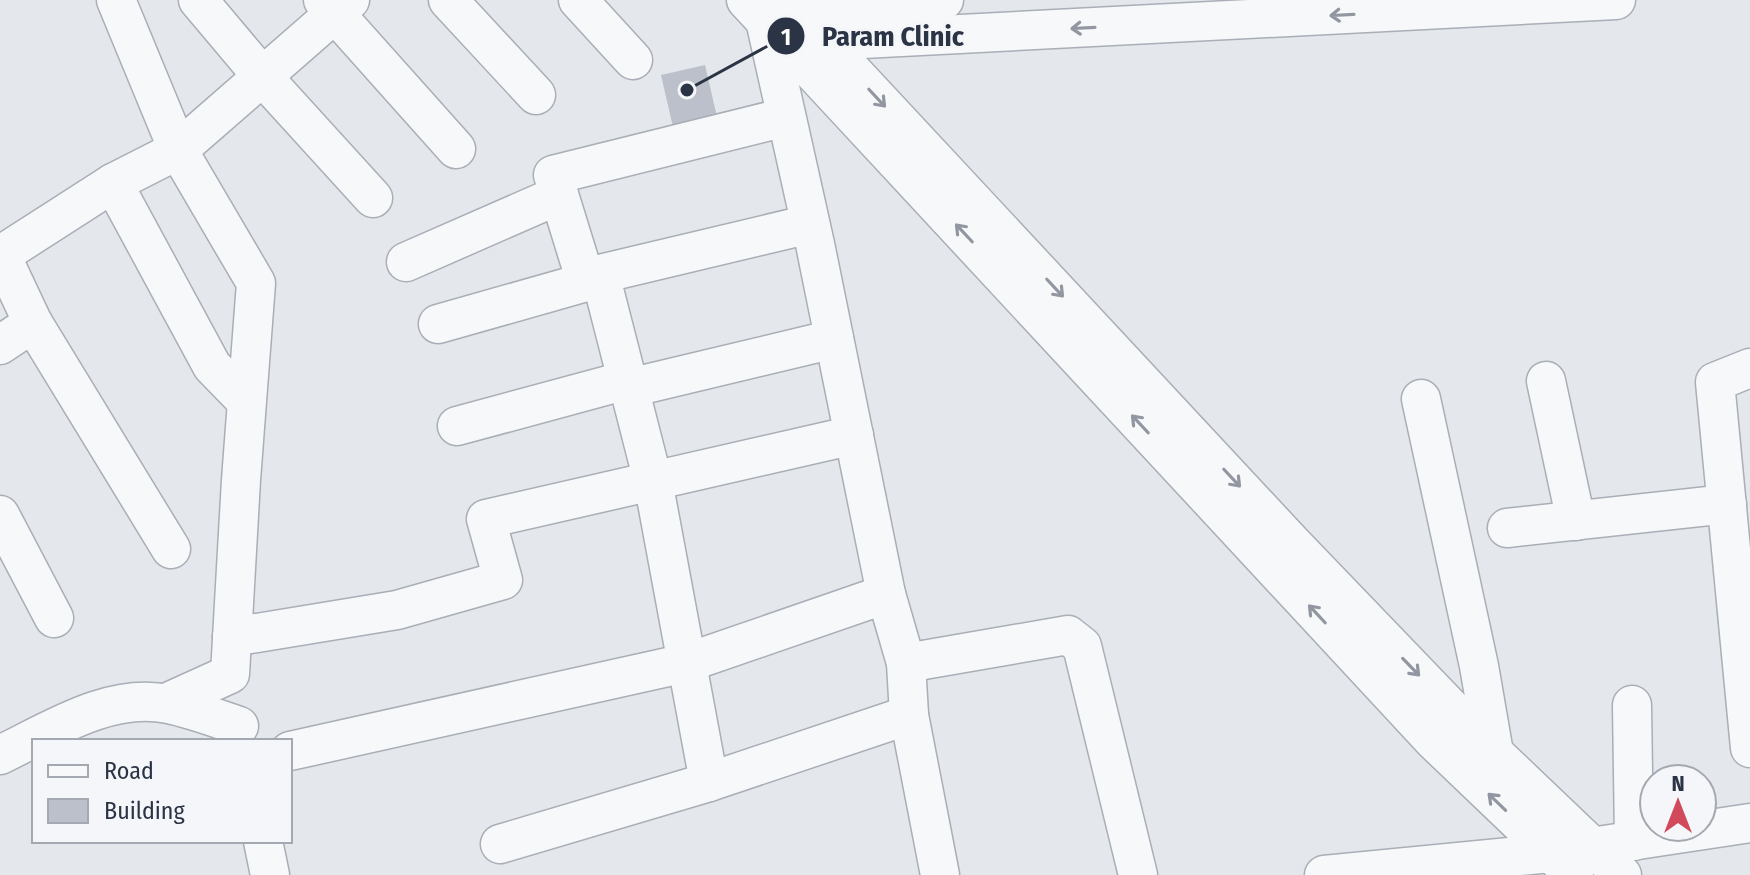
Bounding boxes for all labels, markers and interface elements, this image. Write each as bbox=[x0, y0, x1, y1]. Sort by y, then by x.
one-way arrow bbox=[1329, 8, 1356, 23]
callout: Param Clinic bbox=[766, 10, 980, 62]
text: Param Clinic bbox=[822, 20, 965, 53]
one-way arrow bbox=[1070, 21, 1097, 36]
text: 1 bbox=[781, 23, 791, 51]
one-way arrow bbox=[868, 88, 886, 108]
one-way arrow bbox=[955, 223, 973, 243]
one-way arrow bbox=[1045, 278, 1063, 298]
one-way arrow bbox=[1132, 414, 1150, 434]
one-way arrow bbox=[1223, 468, 1241, 488]
one-way arrow bbox=[1308, 605, 1326, 625]
one-way arrow bbox=[1402, 657, 1421, 677]
legend bbox=[32, 739, 292, 843]
text: Road bbox=[104, 757, 154, 785]
north arrow bbox=[1638, 763, 1718, 843]
text: N bbox=[1671, 770, 1685, 797]
one-way arrow bbox=[1487, 792, 1507, 811]
text: Building bbox=[104, 797, 186, 825]

